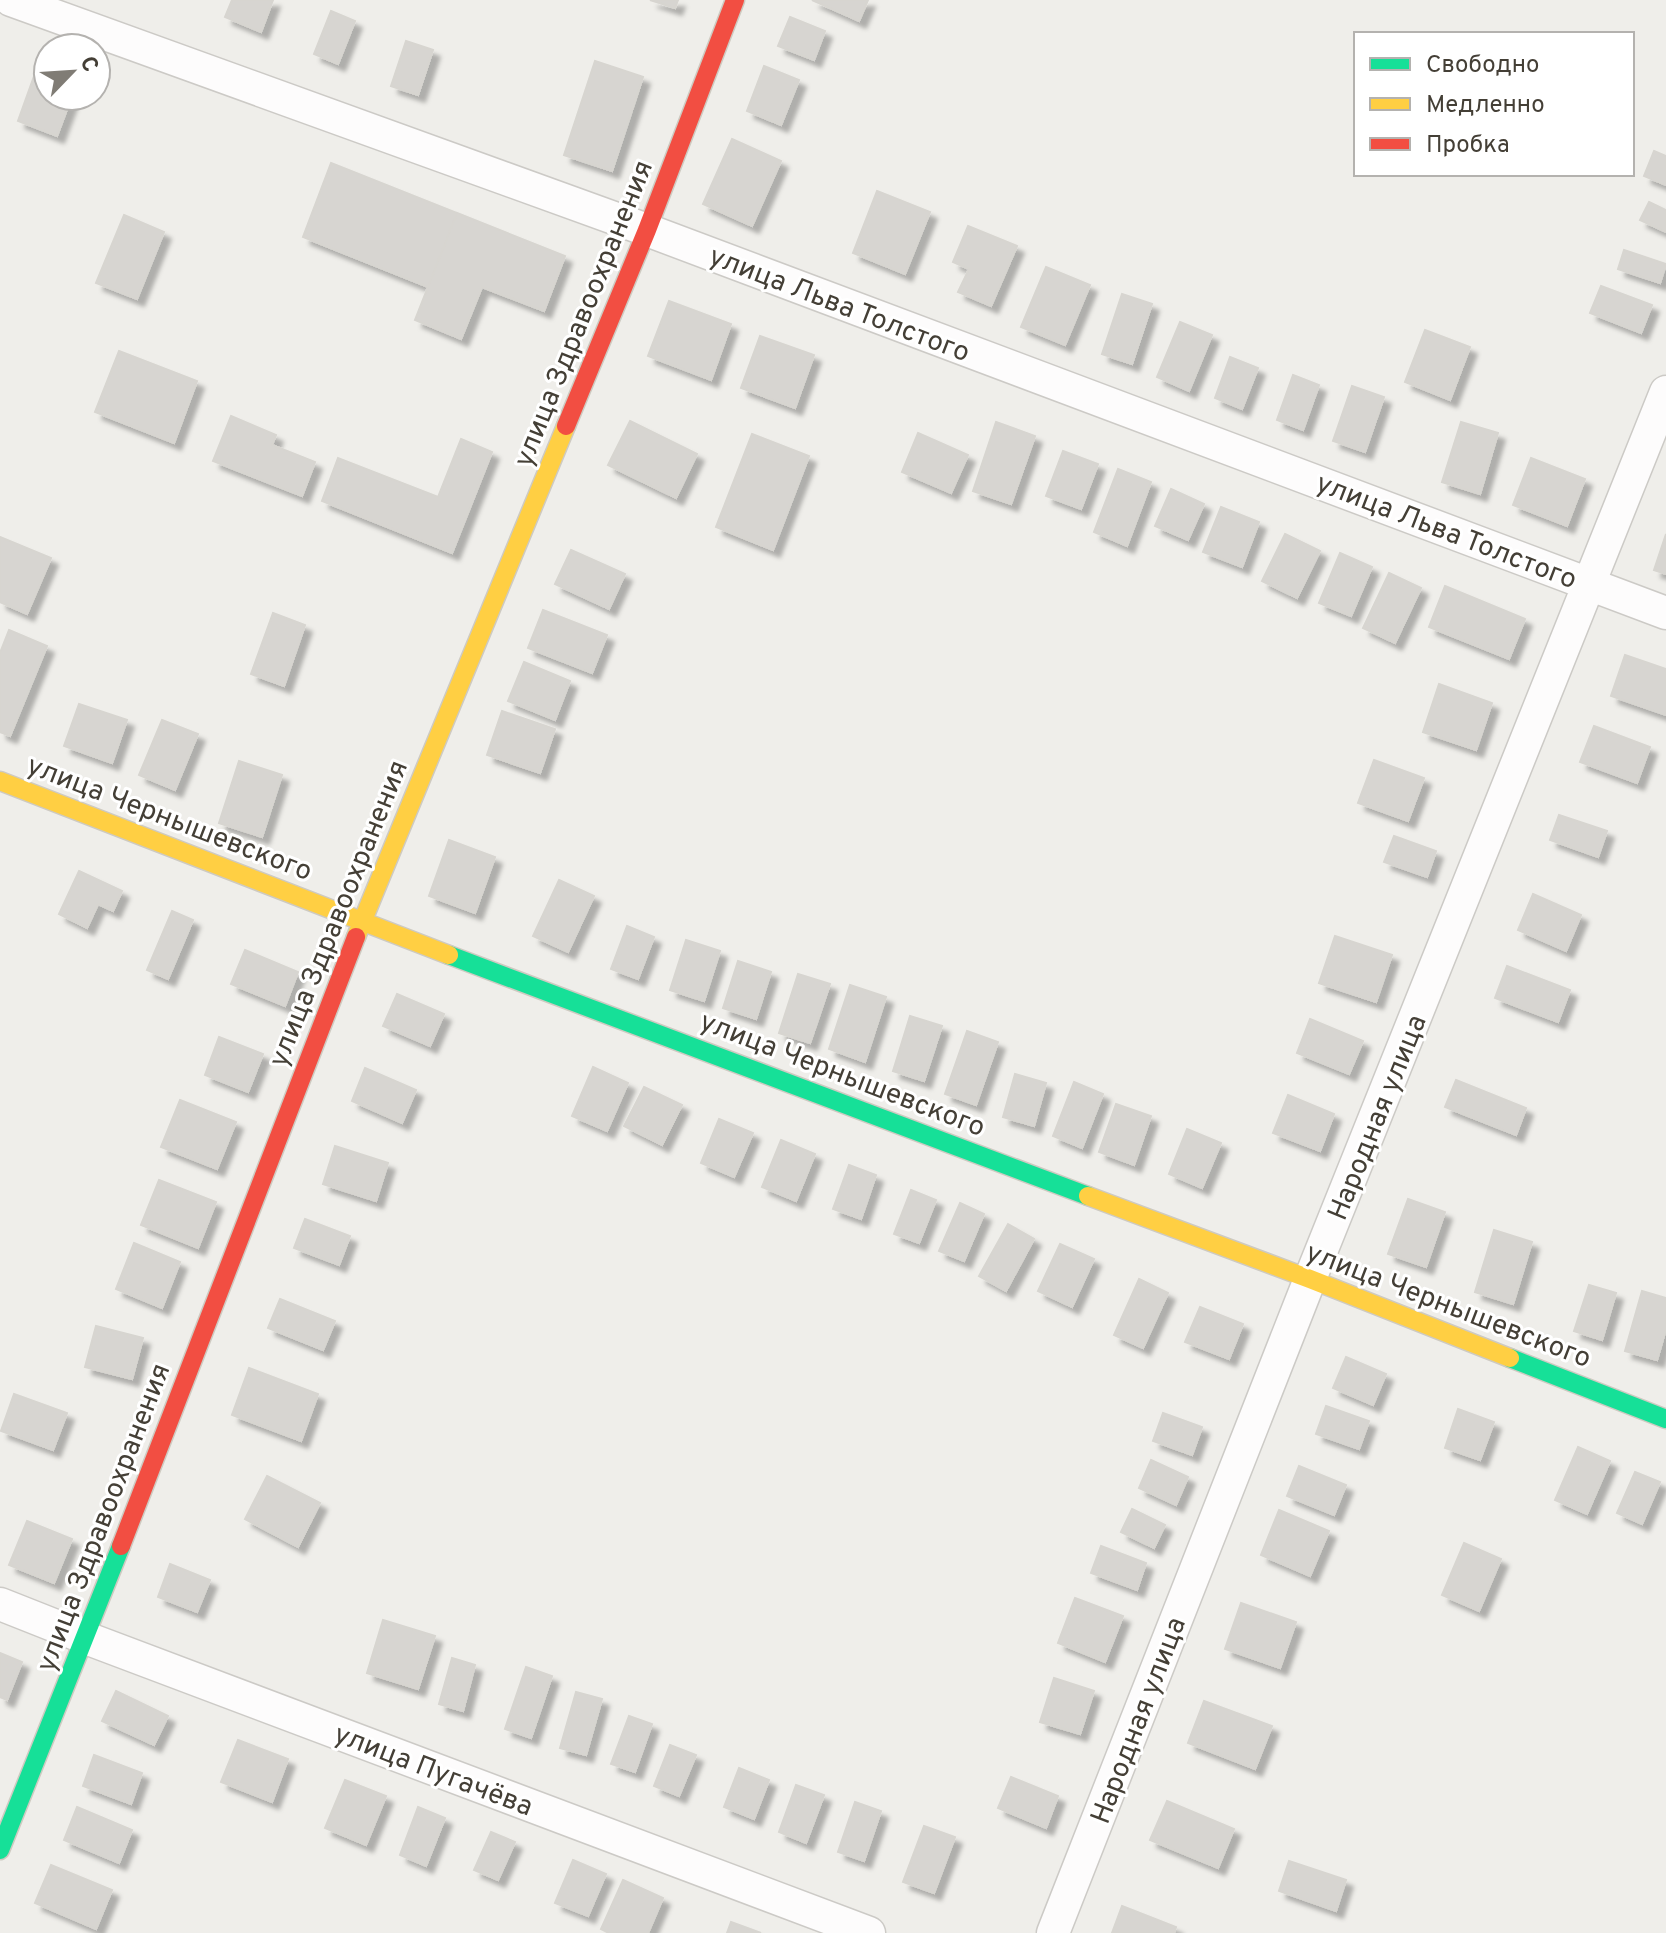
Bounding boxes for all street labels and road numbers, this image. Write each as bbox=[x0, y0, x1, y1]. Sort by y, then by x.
street label: улица Здравоохранения bbox=[507, 155, 663, 473]
street label: улица Льва Толстого bbox=[703, 239, 975, 372]
street label: улица Льва Толстого bbox=[1310, 466, 1582, 599]
street label: улица Чернышевского bbox=[21, 749, 317, 891]
street label: улица Здравоохранения bbox=[262, 755, 418, 1073]
street label: улица Чернышевского bbox=[694, 1005, 990, 1147]
street label: Народная улица bbox=[1321, 1010, 1436, 1226]
street label: улица Чернышевского bbox=[1300, 1236, 1596, 1378]
street label: улица Здравоохранения bbox=[29, 1359, 180, 1677]
street label: Народная улица bbox=[1084, 1613, 1196, 1830]
street label: улица Пугачёва bbox=[328, 1717, 538, 1826]

